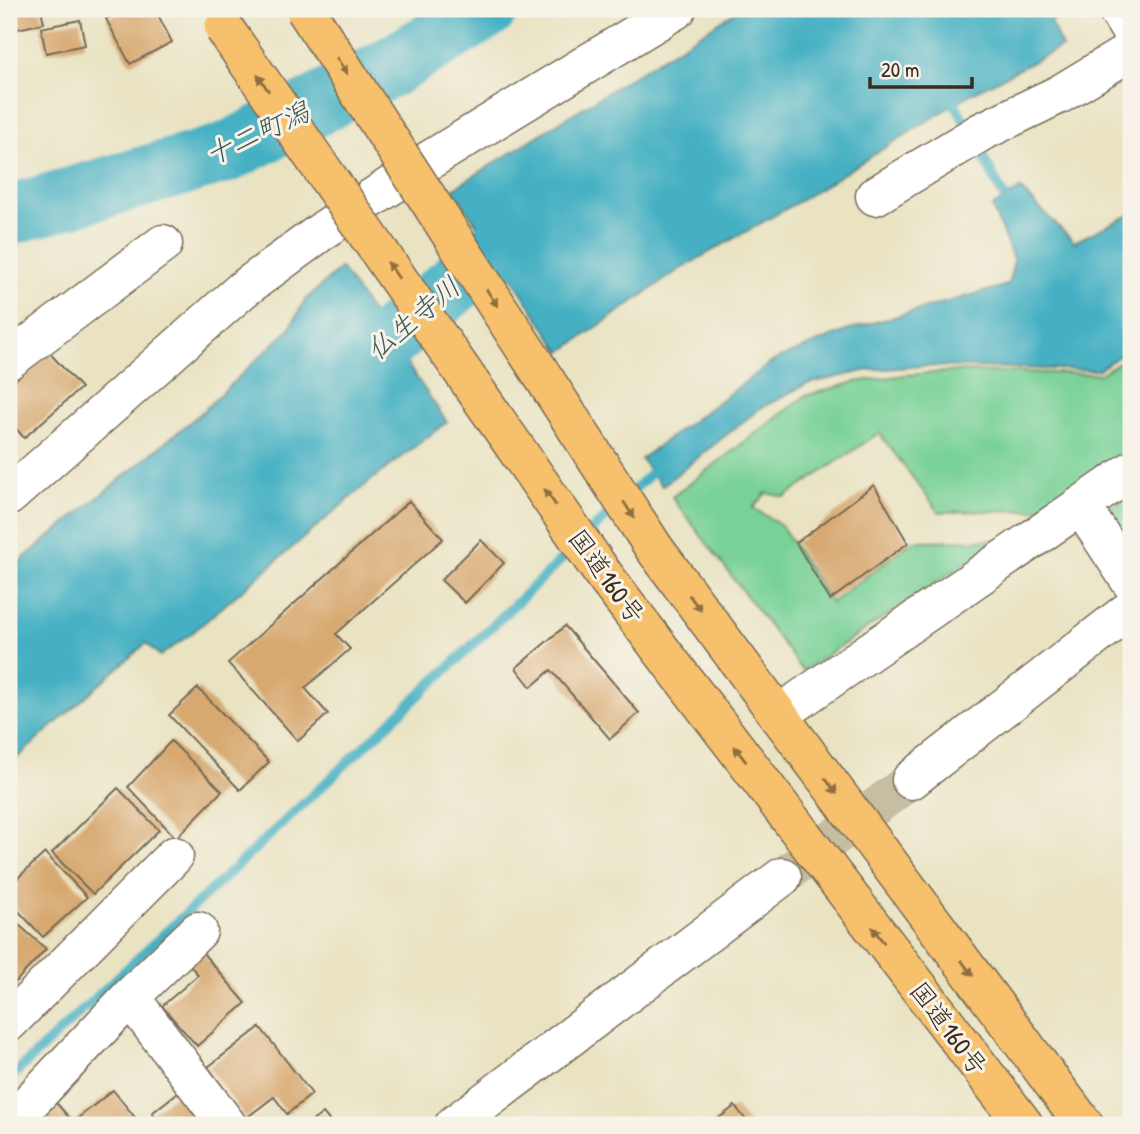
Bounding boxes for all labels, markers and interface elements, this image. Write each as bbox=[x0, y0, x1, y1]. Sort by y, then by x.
scale bar bbox=[870, 46, 972, 90]
text: 20 m bbox=[881, 55, 919, 84]
one-way arrow bbox=[336, 56, 349, 76]
one-way arrow bbox=[256, 74, 270, 92]
water label: 十二町潟 bbox=[198, 92, 317, 174]
one-way arrow bbox=[386, 261, 400, 279]
water label: 仏生寺川 bbox=[358, 267, 468, 369]
one-way arrow bbox=[486, 289, 499, 308]
one-way arrow bbox=[543, 488, 557, 506]
one-way arrow bbox=[623, 500, 636, 520]
street label: 国道160号 bbox=[561, 521, 653, 631]
one-way arrow bbox=[688, 594, 702, 612]
one-way arrow bbox=[734, 745, 748, 763]
one-way arrow bbox=[823, 776, 838, 794]
one-way arrow bbox=[871, 926, 886, 944]
one-way arrow bbox=[959, 959, 973, 977]
street label: 国道160号 bbox=[902, 974, 996, 1082]

